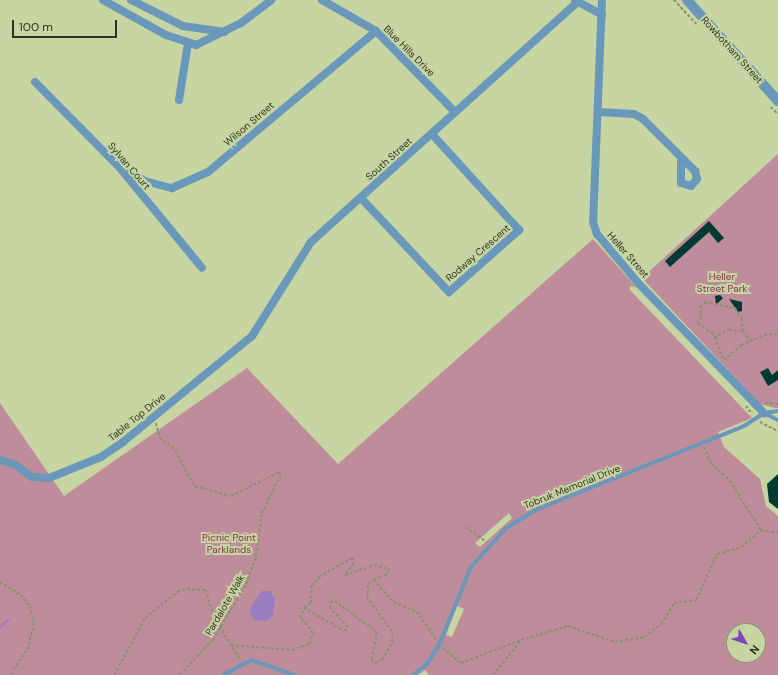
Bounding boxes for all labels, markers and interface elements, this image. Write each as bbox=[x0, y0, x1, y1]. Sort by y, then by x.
scale bar bbox=[14, 12, 119, 38]
street label: Rowbotham Street bbox=[699, 14, 765, 86]
text: 100 m bbox=[19, 19, 53, 35]
street label: Blue Hills Drive bbox=[381, 23, 437, 79]
street label: Wilson Street bbox=[221, 99, 277, 149]
street label: South Street bbox=[363, 135, 415, 183]
street label: Sylvan Court bbox=[105, 140, 153, 192]
street label: Rodway Crescent bbox=[443, 222, 513, 284]
street label: Heller Street bbox=[605, 229, 651, 281]
park label: Heller Street Park bbox=[697, 270, 747, 294]
street label: Table Top Drive bbox=[106, 390, 168, 444]
street label: Tobruk Memorial Drive bbox=[522, 462, 622, 512]
park label: Picnic Point Parklands bbox=[202, 531, 256, 554]
street label: Pardalote Walk bbox=[203, 572, 247, 638]
north arrow bbox=[726, 623, 766, 663]
text: N bbox=[747, 642, 763, 657]

